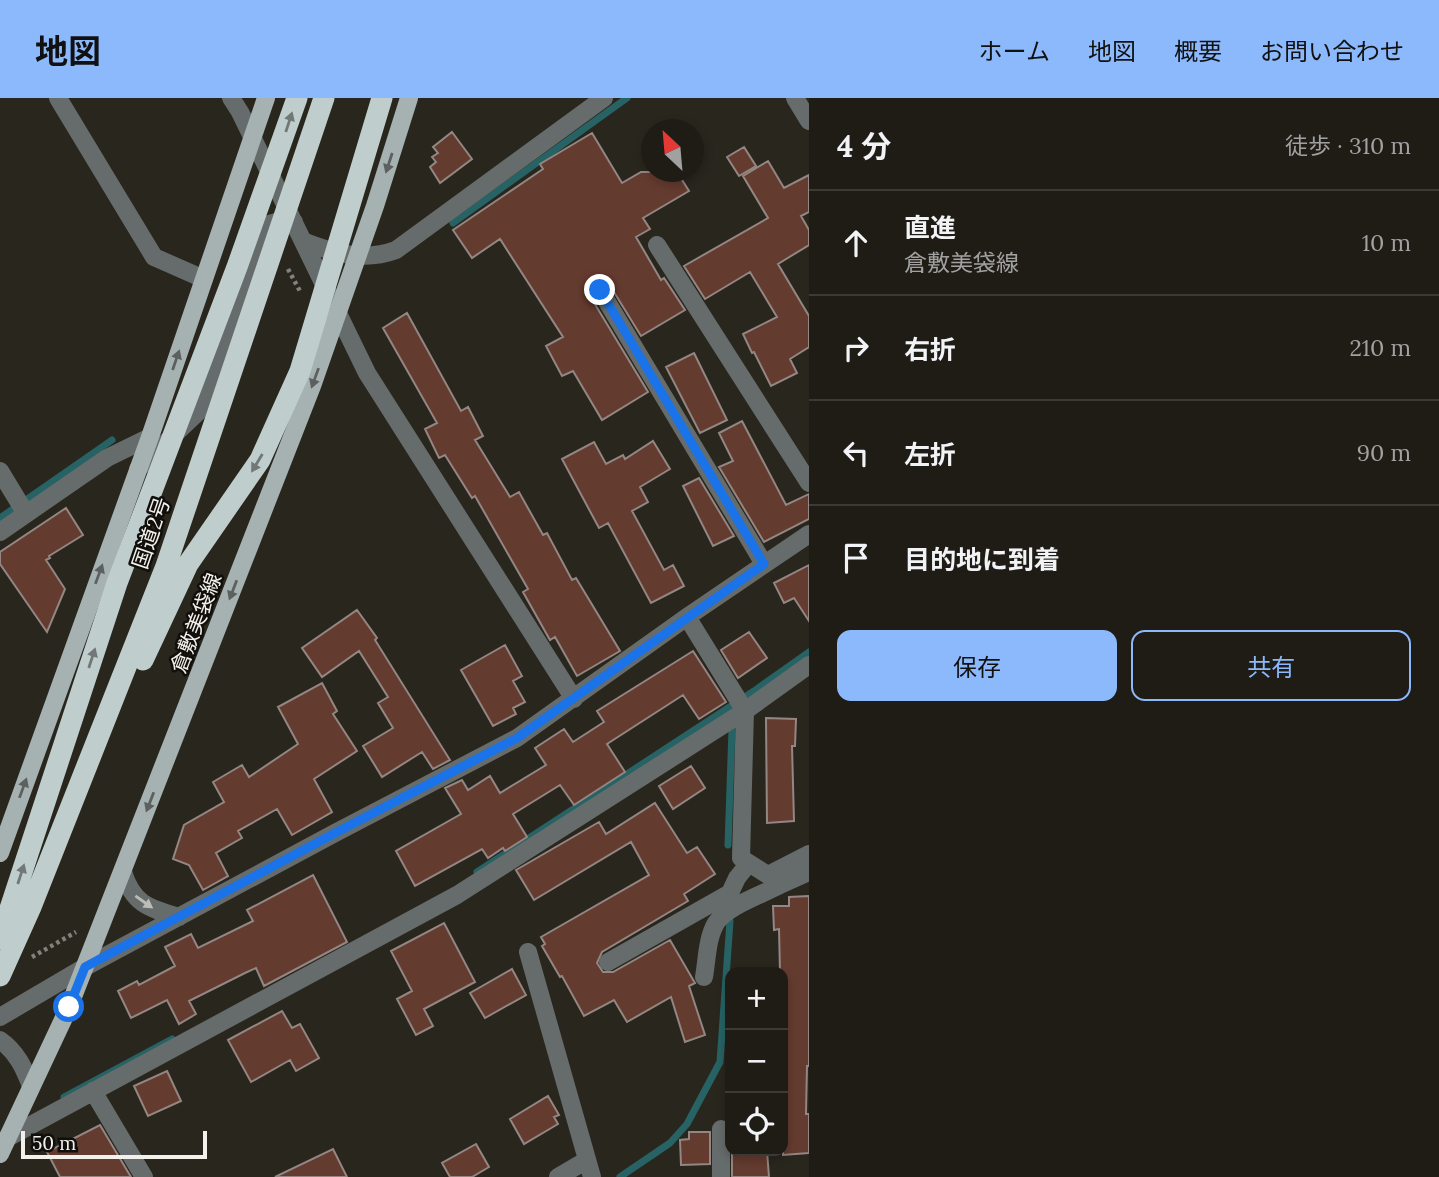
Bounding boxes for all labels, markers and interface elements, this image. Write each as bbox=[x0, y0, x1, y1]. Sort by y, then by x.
text: 地図 bbox=[35, 30, 101, 72]
text: ホーム bbox=[979, 36, 1050, 67]
text: 地図 bbox=[1088, 36, 1136, 67]
text: 概要 bbox=[1174, 36, 1222, 67]
text: お問い合わせ bbox=[1260, 36, 1404, 67]
one-way arrow bbox=[284, 112, 295, 133]
north arrow bbox=[641, 119, 704, 182]
text: 4 分 bbox=[837, 127, 891, 165]
text: 徒歩 · 310 m bbox=[1285, 131, 1411, 160]
one-way arrow bbox=[383, 153, 393, 174]
text: 直進 bbox=[904, 211, 956, 244]
icon: ahead bbox=[837, 224, 875, 262]
text: 10 m bbox=[1362, 228, 1411, 257]
text: 倉敷美袋線 bbox=[904, 248, 1019, 277]
route end bbox=[584, 274, 615, 305]
icon: right bbox=[837, 329, 875, 367]
text: 右折 bbox=[904, 333, 956, 366]
text: 210 m bbox=[1349, 333, 1411, 362]
one-way arrow bbox=[171, 350, 182, 371]
one-way arrow bbox=[309, 368, 320, 389]
icon: left bbox=[837, 434, 875, 472]
text: 左折 bbox=[904, 438, 956, 471]
text: 90 m bbox=[1357, 438, 1411, 467]
one-way arrow bbox=[251, 453, 264, 473]
street label: 国道2号 bbox=[126, 493, 176, 573]
icon: arrive bbox=[837, 539, 875, 577]
text: 目的地に到着 bbox=[904, 543, 1060, 576]
one-way arrow bbox=[94, 564, 105, 585]
street label: 倉敷美袋線 bbox=[165, 569, 227, 677]
one-way arrow bbox=[227, 580, 238, 601]
button: 保存 bbox=[837, 630, 1117, 701]
button: 共有 bbox=[1131, 630, 1411, 701]
one-way arrow bbox=[88, 647, 98, 668]
one-way arrow bbox=[18, 778, 29, 799]
one-way arrow bbox=[144, 792, 155, 813]
one-way arrow bbox=[16, 863, 27, 884]
one-way arrow bbox=[135, 895, 153, 909]
map controls bbox=[725, 967, 788, 1156]
button: + bbox=[725, 967, 788, 1030]
route start bbox=[53, 991, 84, 1022]
button: − bbox=[725, 1030, 788, 1093]
button: locate bbox=[725, 1093, 788, 1156]
scale bar bbox=[21, 1128, 206, 1160]
text: 50 m bbox=[32, 1131, 76, 1155]

